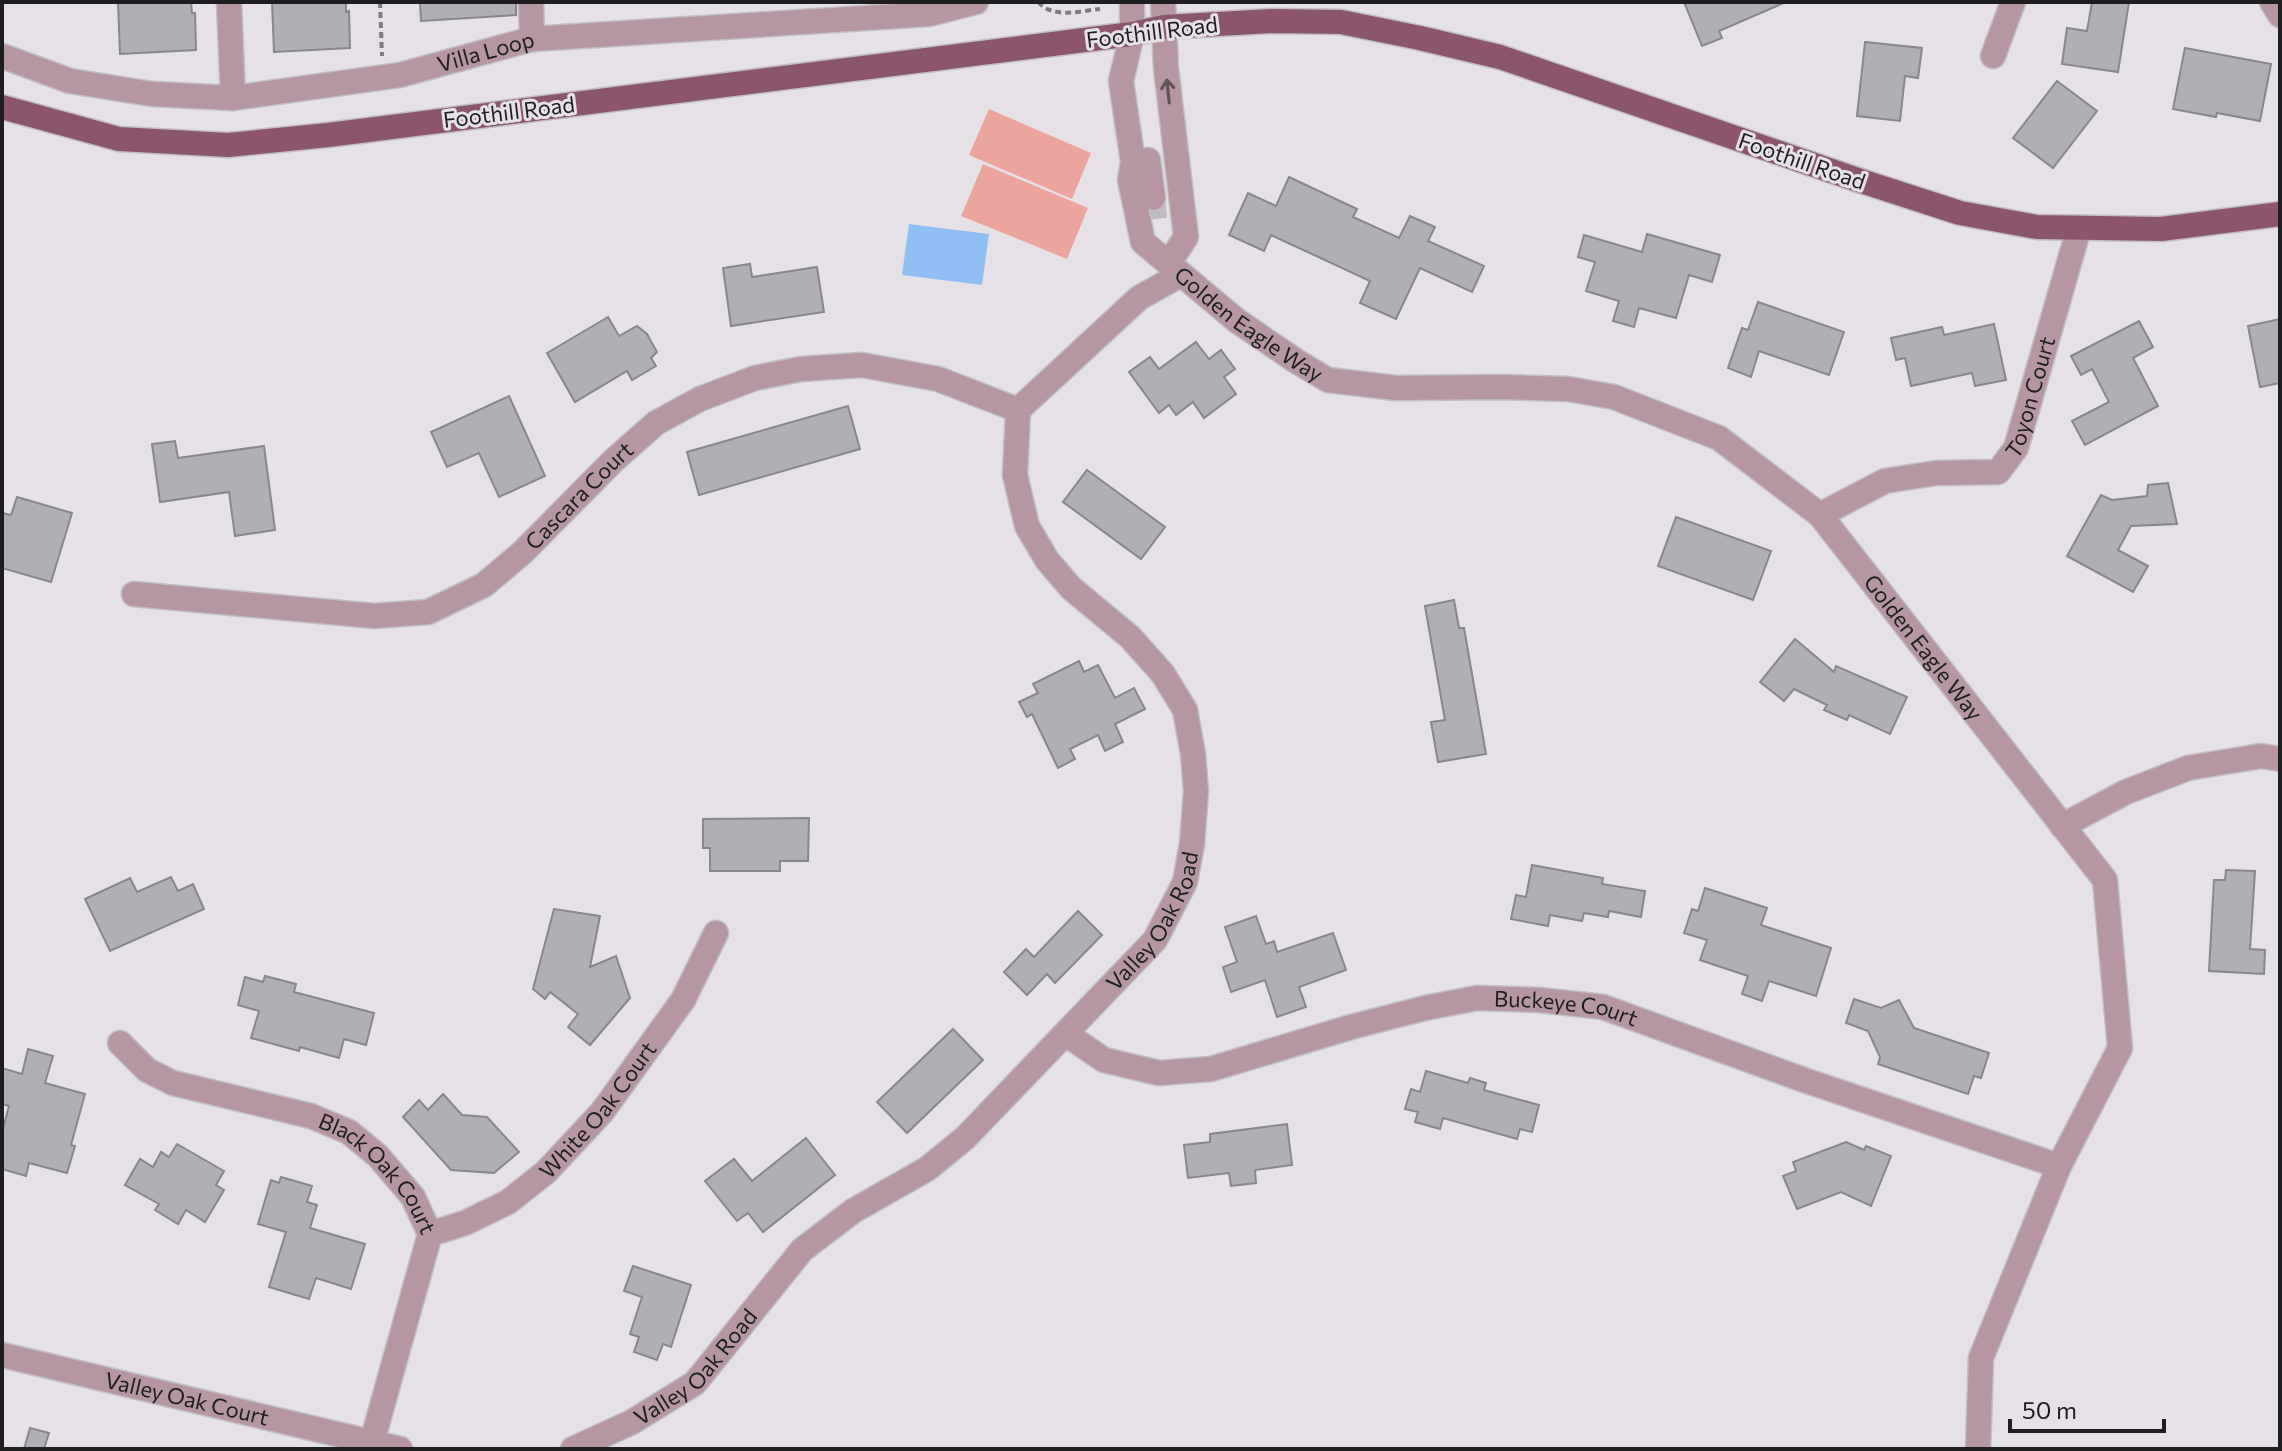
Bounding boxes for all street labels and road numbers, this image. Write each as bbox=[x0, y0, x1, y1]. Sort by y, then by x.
street label: Foothill Road bbox=[1085, 10, 1219, 53]
street label: Villa Loop bbox=[434, 25, 537, 77]
street label: Foothill Road bbox=[442, 90, 576, 133]
street label: Foothill Road bbox=[1735, 126, 1869, 195]
street label: Golden Eagle Way bbox=[1169, 260, 1328, 387]
street label: Toyon Court bbox=[1999, 333, 2060, 463]
street label: Cascara Court bbox=[519, 436, 638, 555]
street label: Golden Eagle Way bbox=[1858, 569, 1989, 726]
street label: Valley Oak Road bbox=[1100, 849, 1203, 996]
street label: Buckeye Court bbox=[1494, 985, 1642, 1032]
street label: White Oak Court bbox=[533, 1036, 662, 1184]
street label: Black Oak Court bbox=[315, 1107, 442, 1238]
street label: Valley Oak Road bbox=[629, 1303, 762, 1431]
street label: Valley Oak Court bbox=[102, 1366, 272, 1431]

